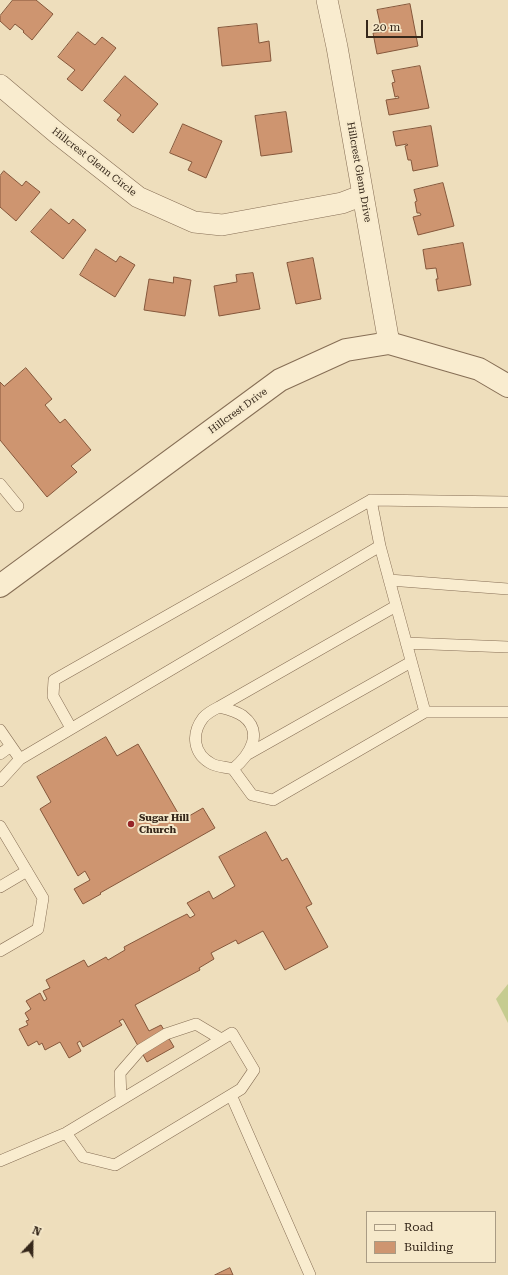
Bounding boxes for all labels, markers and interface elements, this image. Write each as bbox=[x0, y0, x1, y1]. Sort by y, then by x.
scale bar bbox=[368, 12, 425, 38]
text: 20 m bbox=[373, 20, 400, 34]
street label: Hillcrest Glenn Drive bbox=[344, 121, 374, 223]
street label: Hillcrest Glenn Circle bbox=[49, 125, 139, 199]
street label: Hillcrest Drive bbox=[206, 386, 270, 436]
place label: Sugar Hill Church bbox=[139, 812, 189, 836]
marker: Sugar Hill Church bbox=[126, 819, 136, 829]
legend bbox=[366, 1211, 496, 1263]
text: Road bbox=[404, 1220, 433, 1234]
north arrow bbox=[12, 1223, 52, 1263]
text: N bbox=[30, 1224, 43, 1239]
text: Building bbox=[404, 1240, 453, 1254]

